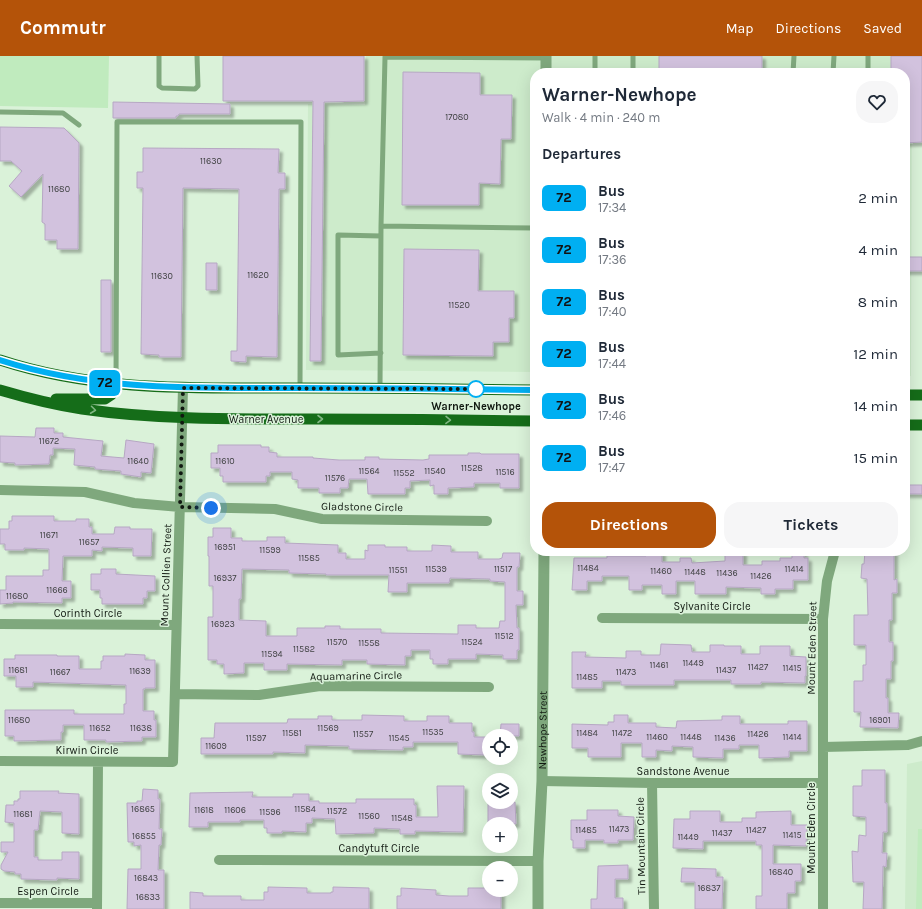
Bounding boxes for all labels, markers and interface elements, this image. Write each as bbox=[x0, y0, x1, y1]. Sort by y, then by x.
text: Commutr bbox=[20, 17, 106, 39]
text: Map bbox=[726, 20, 754, 37]
text: Directions bbox=[776, 20, 841, 37]
text: Saved bbox=[863, 20, 902, 37]
button: heart bbox=[856, 81, 898, 123]
text: Warner-Newhope bbox=[542, 84, 697, 106]
text: Walk · 4 min · 240 m bbox=[542, 110, 660, 125]
house number: 17080 bbox=[445, 112, 469, 122]
text: Departures bbox=[542, 145, 621, 163]
house number: 11630 bbox=[200, 156, 222, 166]
text: Bus bbox=[598, 182, 625, 200]
house number: 11680 bbox=[48, 184, 70, 194]
text: 72 bbox=[556, 189, 572, 206]
text: 2 min bbox=[858, 189, 898, 207]
text: 17:34 bbox=[598, 200, 626, 215]
text: Bus bbox=[598, 234, 625, 252]
text: 72 bbox=[556, 241, 572, 258]
text: 4 min bbox=[859, 241, 898, 259]
text: 17:36 bbox=[598, 252, 627, 267]
house number: 11620 bbox=[247, 270, 269, 280]
house number: 11630 bbox=[151, 271, 173, 281]
text: Bus bbox=[598, 286, 625, 304]
text: 72 bbox=[556, 293, 572, 310]
text: 8 min bbox=[858, 293, 898, 311]
house number: 11520 bbox=[448, 300, 470, 310]
text: 17:40 bbox=[598, 304, 626, 319]
text: Bus bbox=[598, 338, 625, 356]
text: 72 bbox=[556, 345, 572, 362]
text: 12 min bbox=[853, 345, 898, 363]
text: 17:44 bbox=[598, 356, 626, 371]
line badge: 72 bbox=[87, 370, 123, 396]
text: 72 bbox=[97, 374, 113, 391]
marker: Warner-Newhope bbox=[467, 380, 485, 398]
text: Bus bbox=[598, 390, 625, 408]
text: 72 bbox=[556, 397, 572, 414]
text: 14 min bbox=[854, 397, 898, 415]
place label: Warner-Newhope bbox=[431, 400, 521, 413]
one-way arrow bbox=[90, 406, 96, 415]
text: 17:46 bbox=[598, 408, 626, 423]
street label: Warner Avenue bbox=[229, 413, 304, 426]
one-way arrow bbox=[317, 415, 323, 423]
one-way arrow bbox=[445, 416, 451, 424]
house number: 11672 bbox=[39, 436, 59, 446]
text: Bus bbox=[598, 442, 625, 460]
text: 72 bbox=[556, 449, 572, 466]
text: 15 min bbox=[853, 449, 898, 467]
house number: 11640 bbox=[127, 456, 149, 466]
house number: 11610 bbox=[215, 456, 235, 466]
text: 17:47 bbox=[598, 460, 625, 475]
house number: 11528 bbox=[461, 463, 483, 473]
house number: 11564 bbox=[358, 466, 380, 476]
house number: 11540 bbox=[424, 466, 446, 476]
house number: 11516 bbox=[495, 467, 515, 477]
house number: 11552 bbox=[393, 468, 415, 478]
house number: 11576 bbox=[325, 473, 345, 483]
your location bbox=[201, 498, 221, 518]
street label: Gladstone Circle bbox=[321, 500, 403, 514]
button: Directions bbox=[542, 502, 716, 548]
button: Tickets bbox=[724, 502, 898, 548]
street label: Mount Collien Street bbox=[158, 523, 174, 627]
house number: 11671 bbox=[40, 530, 58, 540]
house number: 11657 bbox=[79, 537, 100, 547]
house number: 16951 bbox=[214, 542, 236, 552]
house number: 11599 bbox=[259, 545, 281, 555]
house number: 11585 bbox=[298, 553, 320, 563]
house number: 11484 bbox=[577, 563, 599, 573]
house number: 11539 bbox=[425, 564, 447, 574]
house number: 11517 bbox=[494, 564, 513, 574]
house number: 11414 bbox=[785, 564, 803, 574]
house number: 11551 bbox=[388, 565, 408, 575]
house number: 11460 bbox=[650, 566, 672, 576]
house number: 11448 bbox=[684, 567, 706, 577]
house number: 11436 bbox=[716, 568, 738, 578]
house number: 11426 bbox=[750, 571, 772, 581]
house number: 16937 bbox=[214, 573, 237, 583]
house number: 11666 bbox=[46, 585, 68, 595]
house number: 11680 bbox=[6, 591, 28, 601]
street label: Sylvanite Circle bbox=[673, 600, 751, 613]
street label: Mount Eden Street bbox=[805, 601, 819, 695]
street label: Corinth Circle bbox=[54, 607, 123, 620]
house number: 16923 bbox=[211, 619, 235, 629]
house number: 11512 bbox=[494, 631, 514, 641]
house number: 11570 bbox=[327, 637, 347, 647]
house number: 11524 bbox=[461, 637, 483, 647]
house number: 11558 bbox=[358, 638, 380, 648]
house number: 11582 bbox=[293, 644, 315, 654]
house number: 11594 bbox=[261, 649, 283, 659]
house number: 11449 bbox=[682, 658, 704, 668]
house number: 11461 bbox=[649, 660, 669, 670]
house number: 11427 bbox=[748, 662, 769, 672]
house number: 11415 bbox=[782, 663, 802, 673]
house number: 11681 bbox=[8, 665, 28, 675]
house number: 11437 bbox=[716, 665, 737, 675]
house number: 11639 bbox=[129, 666, 151, 676]
house number: 11667 bbox=[50, 667, 71, 677]
house number: 11473 bbox=[616, 667, 636, 677]
street label: Aquamarine Circle bbox=[310, 669, 403, 683]
house number: 11485 bbox=[576, 672, 598, 682]
street label: Newhope Street bbox=[536, 691, 549, 770]
house number: 11680 bbox=[8, 715, 30, 725]
house number: 16901 bbox=[869, 715, 891, 725]
house number: 11652 bbox=[89, 723, 111, 733]
house number: 11638 bbox=[130, 723, 152, 733]
house number: 11569 bbox=[317, 723, 339, 733]
house number: 11535 bbox=[422, 727, 444, 737]
house number: 11581 bbox=[282, 728, 302, 738]
house number: 11484 bbox=[576, 728, 598, 738]
house number: 11472 bbox=[612, 728, 632, 738]
house number: 11557 bbox=[353, 729, 374, 739]
map controls bbox=[482, 729, 518, 897]
button: locate bbox=[482, 729, 518, 765]
house number: 11426 bbox=[747, 729, 769, 739]
house number: 11460 bbox=[646, 732, 668, 742]
house number: 11448 bbox=[680, 732, 702, 742]
house number: 11414 bbox=[783, 732, 801, 742]
house number: 11597 bbox=[246, 733, 267, 743]
house number: 11545 bbox=[388, 733, 410, 743]
house number: 11436 bbox=[714, 733, 736, 743]
house number: 11609 bbox=[205, 741, 227, 751]
street label: Kirwin Circle bbox=[56, 744, 119, 757]
street label: Sandstone Avenue bbox=[637, 765, 730, 778]
button: layers bbox=[482, 773, 518, 809]
street label: Mount Eden Circle bbox=[805, 782, 818, 874]
street label: Tin Mountain Circle bbox=[634, 797, 648, 895]
house number: 16865 bbox=[131, 804, 155, 814]
house number: 11584 bbox=[294, 804, 316, 814]
house number: 11618 bbox=[194, 805, 214, 815]
house number: 11606 bbox=[224, 805, 246, 815]
house number: 11572 bbox=[327, 806, 347, 816]
house number: 11596 bbox=[259, 807, 281, 817]
house number: 11681 bbox=[13, 809, 33, 819]
house number: 11560 bbox=[358, 811, 380, 821]
house number: 11548 bbox=[391, 813, 413, 823]
button: + bbox=[482, 817, 518, 853]
house number: 11473 bbox=[609, 824, 629, 834]
house number: 11485 bbox=[575, 825, 597, 835]
house number: 11427 bbox=[746, 825, 767, 835]
house number: 11437 bbox=[712, 828, 733, 838]
house number: 11415 bbox=[782, 830, 802, 840]
house number: 16855 bbox=[132, 831, 156, 841]
house number: 11449 bbox=[677, 832, 699, 842]
street label: Candytuft Circle bbox=[339, 842, 420, 855]
button: − bbox=[482, 861, 518, 897]
house number: 16840 bbox=[769, 867, 793, 877]
house number: 16843 bbox=[134, 873, 158, 883]
house number: 16837 bbox=[697, 883, 721, 893]
street label: Espen Circle bbox=[17, 885, 79, 898]
house number: 16833 bbox=[136, 892, 160, 902]

